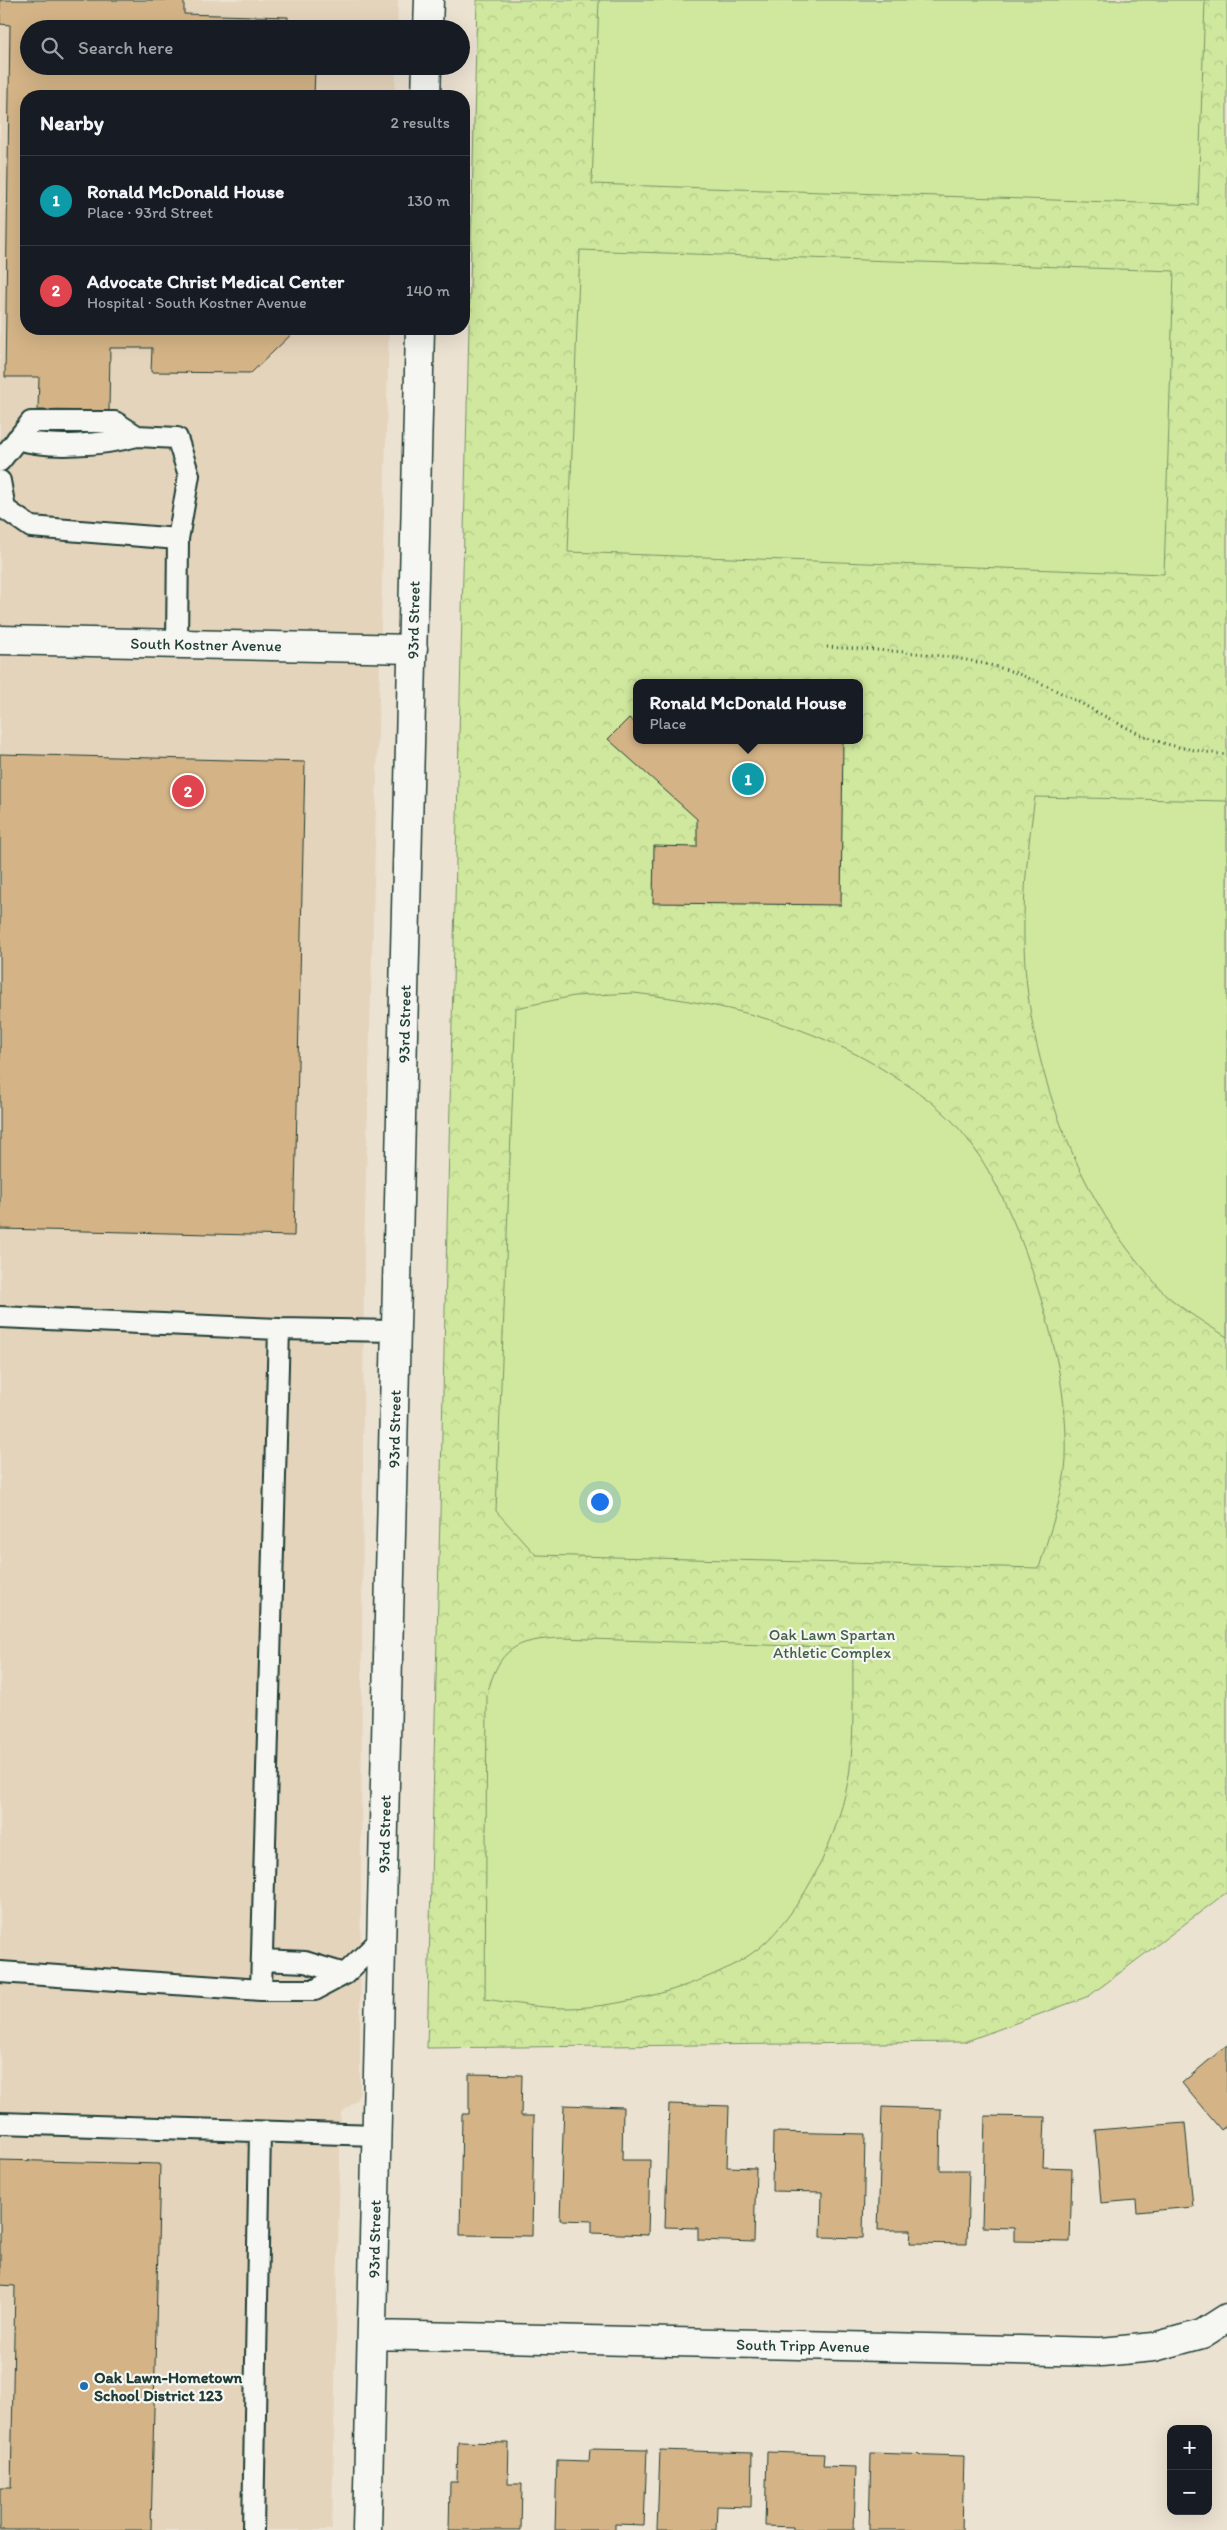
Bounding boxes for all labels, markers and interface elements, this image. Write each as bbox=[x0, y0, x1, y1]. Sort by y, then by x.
search box bbox=[20, 20, 470, 75]
icon: search bbox=[38, 34, 66, 62]
text: Search here bbox=[78, 36, 173, 59]
text: Nearby bbox=[40, 110, 104, 135]
text: 2 results bbox=[390, 113, 450, 132]
text: Ronald McDonald House bbox=[87, 180, 284, 203]
text: 1 bbox=[52, 191, 60, 210]
text: 130 m bbox=[407, 191, 450, 210]
text: Place · 93rd Street bbox=[87, 203, 213, 222]
text: Advocate Christ Medical Center bbox=[87, 270, 344, 293]
text: 2 bbox=[52, 281, 60, 300]
text: 140 m bbox=[406, 281, 450, 300]
text: Hospital · South Kostner Avenue bbox=[87, 293, 307, 312]
street label: 93rd Street bbox=[403, 581, 424, 659]
street label: South Kostner Avenue bbox=[130, 634, 282, 655]
popup bbox=[633, 679, 863, 744]
text: Ronald McDonald House bbox=[649, 691, 847, 714]
text: Place bbox=[649, 714, 686, 733]
pin: 1 bbox=[732, 760, 764, 798]
pin: 2 bbox=[172, 772, 204, 810]
street label: 93rd Street bbox=[394, 985, 415, 1063]
street label: 93rd Street bbox=[384, 1390, 405, 1468]
your location bbox=[587, 1489, 613, 1515]
park label: Oak Lawn Spartan Athletic Complex bbox=[769, 1625, 895, 1662]
street label: 93rd Street bbox=[374, 1795, 395, 1873]
street label: 93rd Street bbox=[364, 2200, 385, 2278]
street label: South Tripp Avenue bbox=[736, 2335, 870, 2356]
place label: Oak Lawn-Hometown School District 123 bbox=[94, 2368, 243, 2405]
marker: Oak Lawn-Hometown School District 123 bbox=[78, 2380, 90, 2392]
map controls bbox=[1167, 2425, 1212, 2515]
button: + bbox=[1167, 2425, 1212, 2470]
button: − bbox=[1167, 2470, 1212, 2515]

